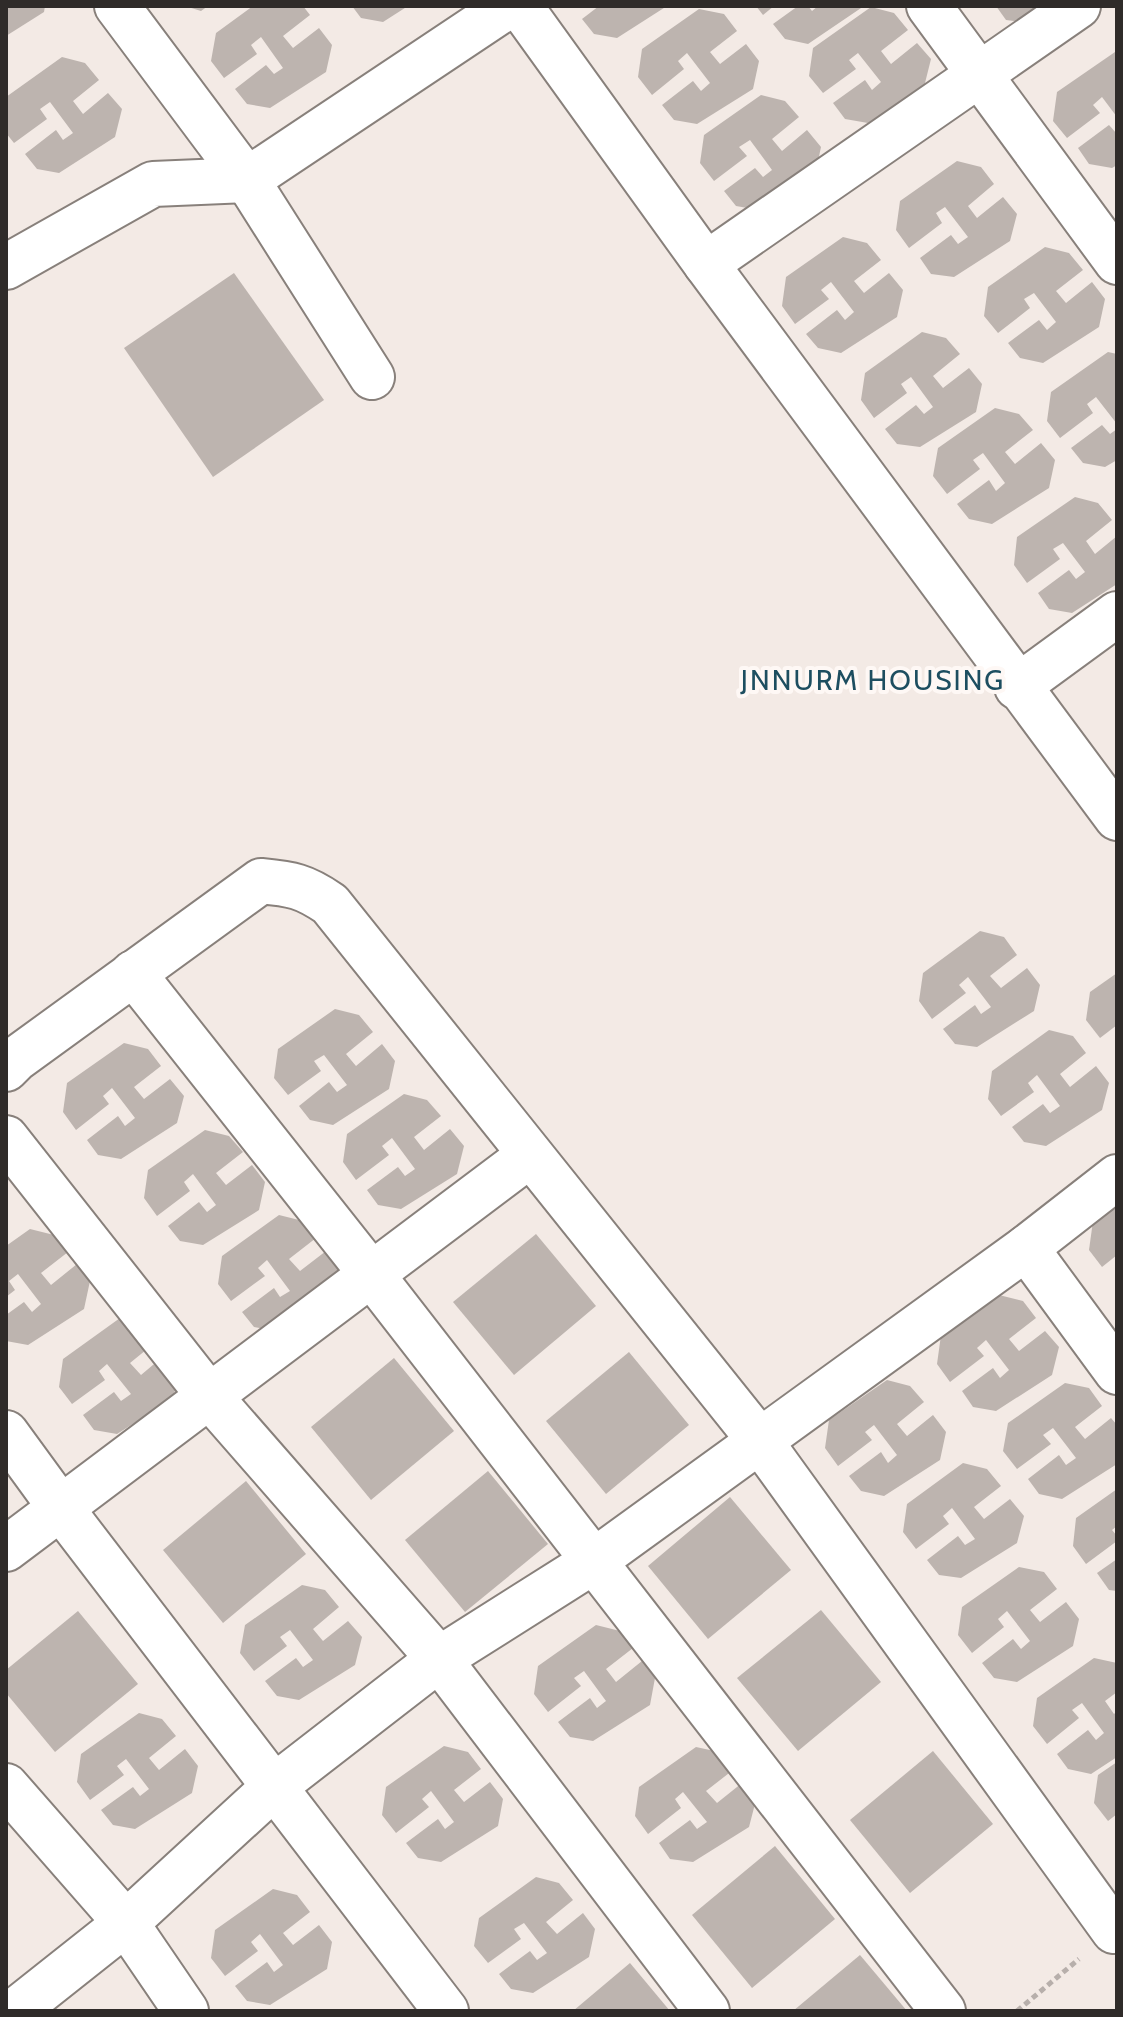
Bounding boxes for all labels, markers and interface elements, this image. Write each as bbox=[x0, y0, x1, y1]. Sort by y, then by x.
district label: JNNURM HOUSING bbox=[740, 663, 1005, 697]

